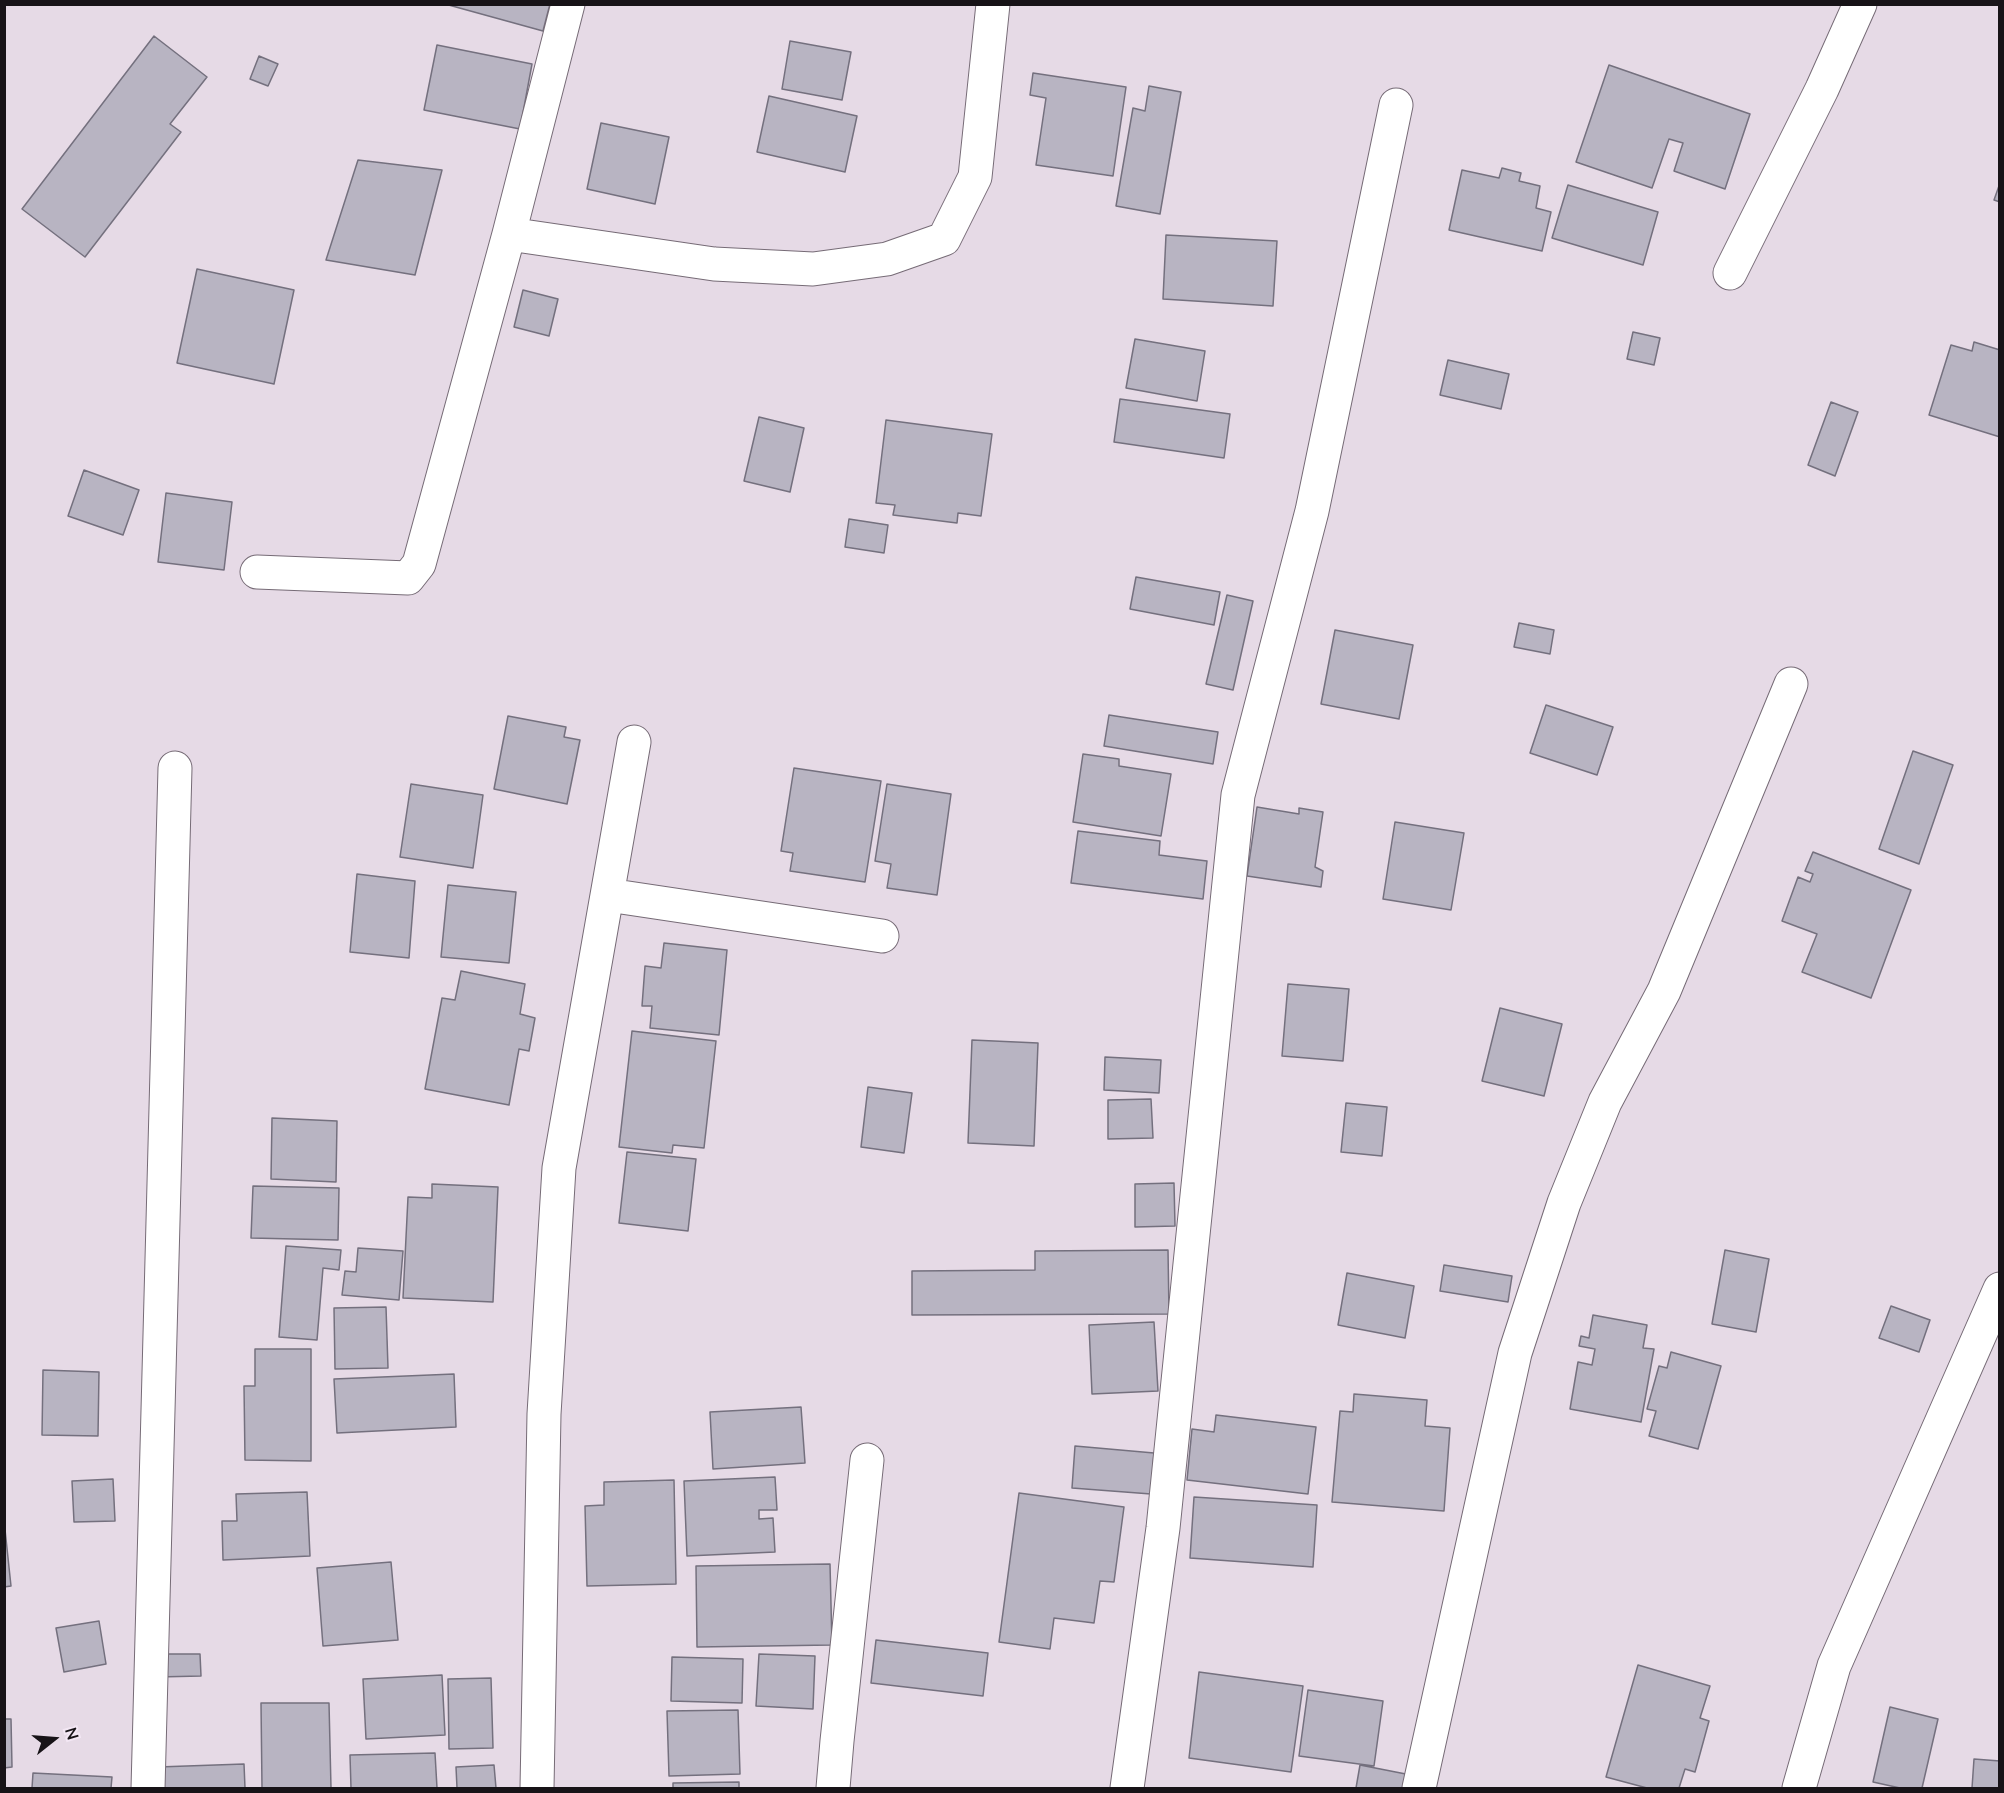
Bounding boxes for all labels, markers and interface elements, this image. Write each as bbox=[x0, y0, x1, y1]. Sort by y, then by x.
north arrow bbox=[24, 1709, 84, 1769]
text: N bbox=[59, 1725, 83, 1743]

